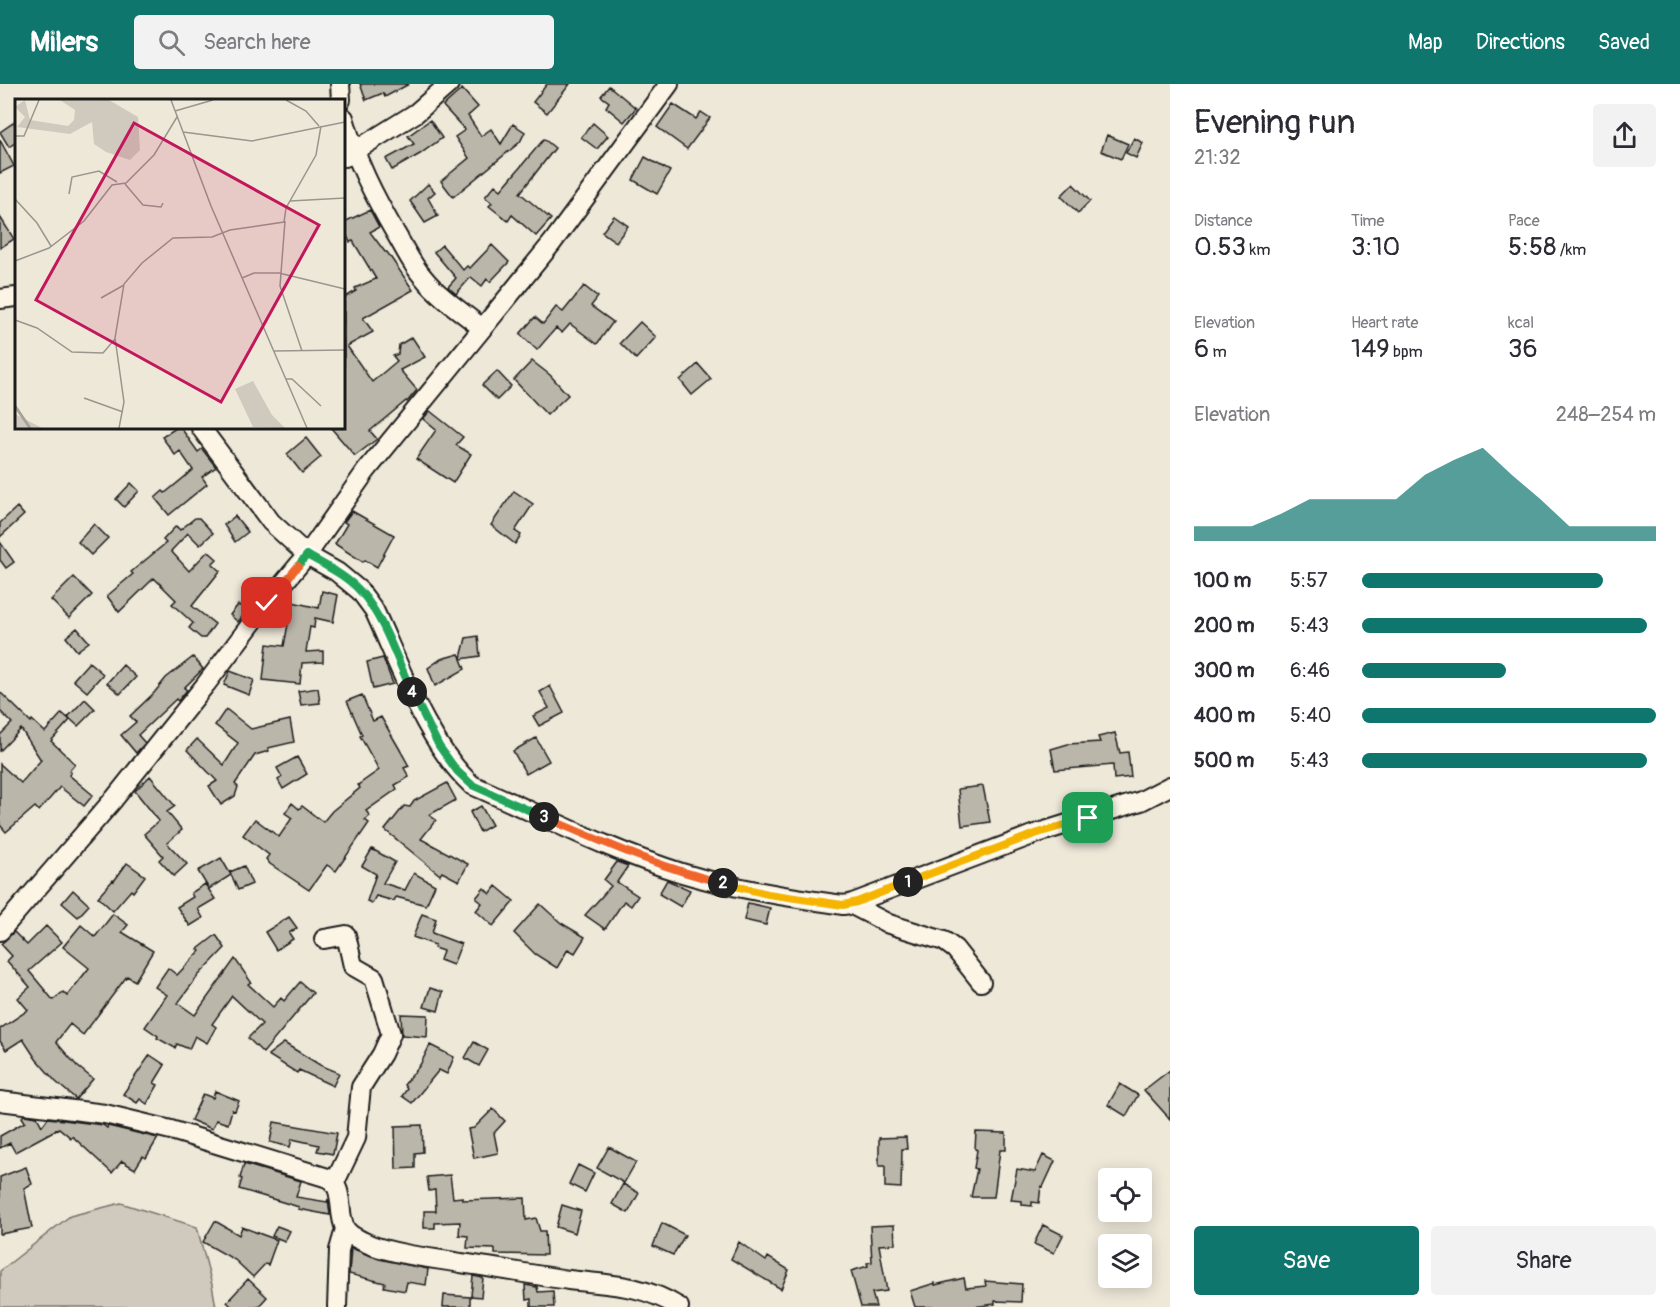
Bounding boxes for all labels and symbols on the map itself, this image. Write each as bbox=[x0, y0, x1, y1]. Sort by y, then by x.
inset map bbox=[15, 99, 345, 429]
pin bbox=[241, 577, 292, 628]
pin: 4 bbox=[397, 677, 427, 707]
pin bbox=[1062, 792, 1113, 843]
pin: 3 bbox=[529, 802, 559, 832]
pin: 1 bbox=[893, 867, 923, 897]
pin: 2 bbox=[708, 868, 738, 898]

